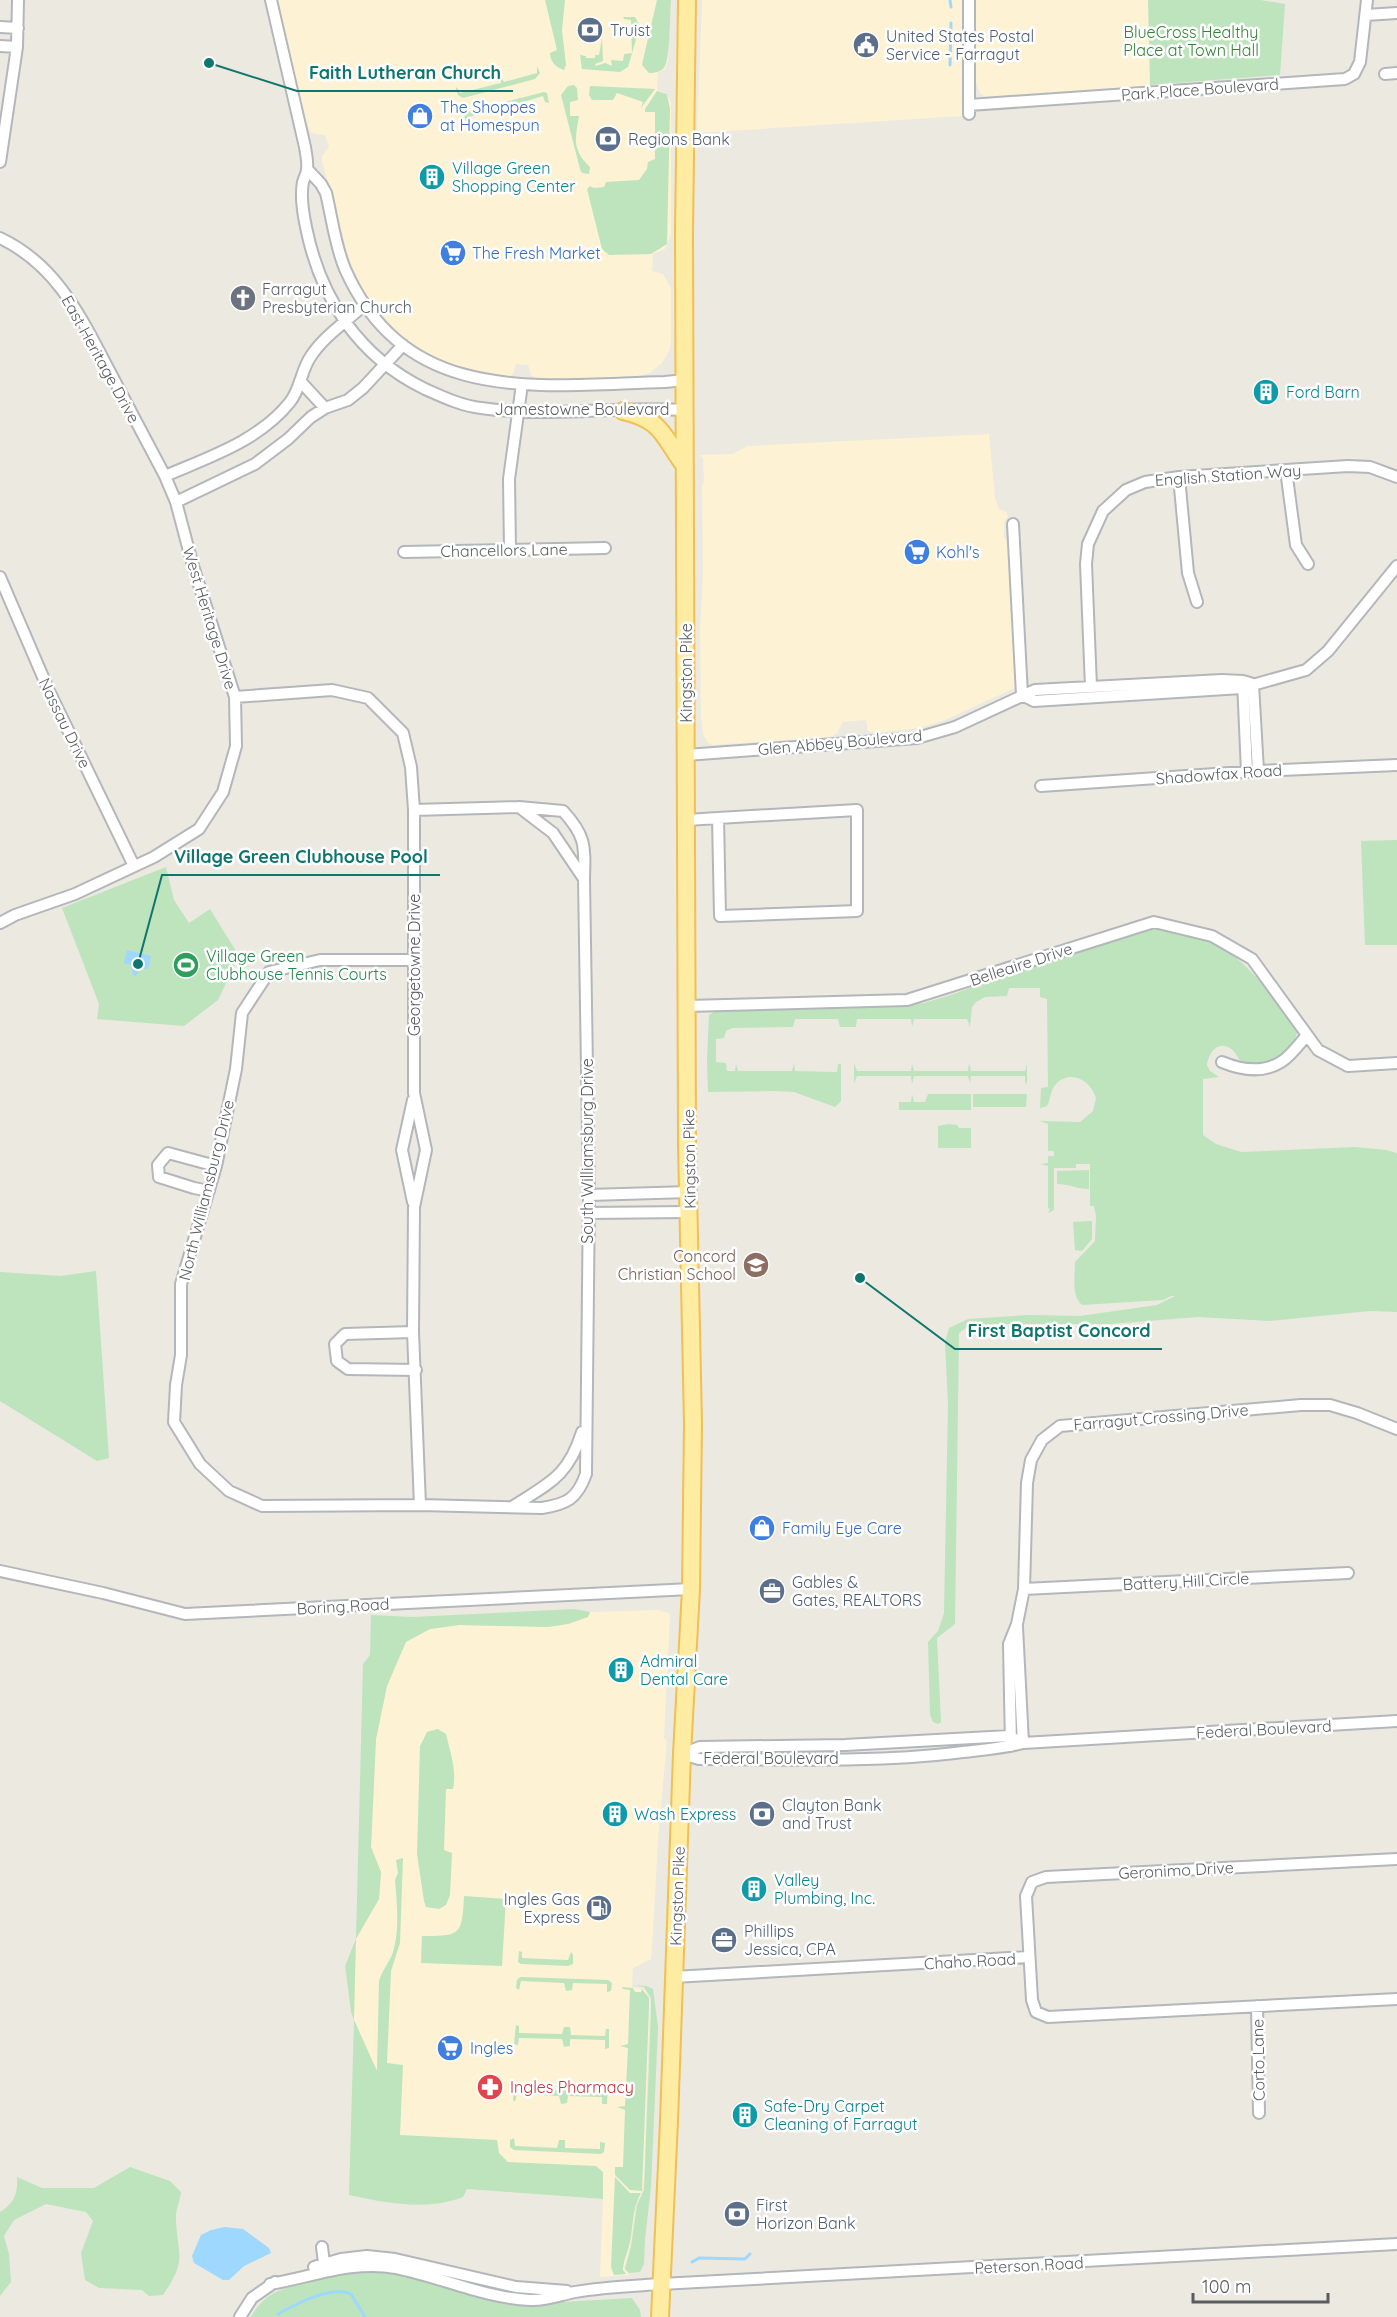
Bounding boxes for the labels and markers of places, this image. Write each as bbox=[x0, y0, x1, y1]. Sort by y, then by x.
bank icon: Truist bbox=[575, 15, 605, 45]
place label: Truist bbox=[610, 20, 650, 40]
place label: United States Postal Service - Farragut bbox=[886, 26, 1034, 64]
public building icon: United States Postal Service - Farragut bbox=[851, 30, 881, 60]
callout: Faith Lutheran Church bbox=[297, 55, 513, 91]
place label: The Shoppes at Homespun bbox=[440, 97, 540, 135]
shop icon: The Shoppes at Homespun bbox=[405, 101, 435, 131]
bank icon: Regions Bank bbox=[593, 124, 623, 154]
place label: Regions Bank bbox=[628, 129, 730, 149]
place label: Village Green Shopping Center bbox=[452, 158, 575, 196]
building icon: Village Green Shopping Center bbox=[417, 162, 447, 192]
supermarket icon: The Fresh Market bbox=[438, 238, 468, 268]
place label: The Fresh Market bbox=[472, 243, 601, 263]
place label: Farragut Presbyterian Church bbox=[262, 279, 412, 317]
church icon: Farragut Presbyterian Church bbox=[228, 283, 258, 313]
building icon: Ford Barn bbox=[1251, 377, 1281, 407]
place label: Ford Barn bbox=[1286, 382, 1360, 402]
supermarket icon: Kohl's bbox=[902, 537, 932, 567]
place label: Kohl's bbox=[936, 542, 980, 562]
callout: Village Green Clubhouse Pool bbox=[162, 839, 440, 875]
place label: Village Green Clubhouse Tennis Courts bbox=[206, 946, 387, 984]
sports icon: Village Green Clubhouse Tennis Courts bbox=[171, 950, 201, 980]
place label: Concord Christian School bbox=[618, 1246, 736, 1284]
school or university icon: Concord Christian School bbox=[741, 1250, 771, 1280]
callout: First Baptist Concord bbox=[955, 1313, 1162, 1349]
shop icon: Family Eye Care bbox=[747, 1513, 777, 1543]
place label: Family Eye Care bbox=[782, 1518, 902, 1538]
place label: Gables & Gates, REALTORS bbox=[792, 1572, 921, 1610]
office icon: Gables & Gates, REALTORS bbox=[757, 1576, 787, 1606]
place label: Admiral Dental Care bbox=[640, 1651, 728, 1689]
building icon: Admiral Dental Care bbox=[606, 1655, 636, 1685]
place label: Clayton Bank and Trust bbox=[782, 1795, 881, 1833]
building icon: Wash Express bbox=[600, 1799, 630, 1829]
bank icon: Clayton Bank and Trust bbox=[747, 1799, 777, 1829]
place label: Wash Express bbox=[634, 1804, 736, 1824]
place label: Valley Plumbing, Inc. bbox=[774, 1870, 875, 1908]
building icon: Valley Plumbing, Inc. bbox=[739, 1874, 769, 1904]
place label: Ingles Gas Express bbox=[504, 1889, 580, 1927]
fuel station icon: Ingles Gas Express bbox=[584, 1893, 614, 1923]
place label: Phillips Jessica, CPA bbox=[744, 1921, 836, 1959]
office icon: Phillips Jessica, CPA bbox=[709, 1925, 739, 1955]
supermarket icon: Ingles bbox=[435, 2033, 465, 2063]
place label: Ingles bbox=[470, 2038, 513, 2058]
pharmacy icon: Ingles Pharmacy bbox=[475, 2072, 505, 2102]
place label: Ingles Pharmacy bbox=[510, 2077, 634, 2097]
place label: Safe-Dry Carpet Cleaning of Farragut bbox=[764, 2096, 917, 2134]
building icon: Safe-Dry Carpet Cleaning of Farragut bbox=[730, 2100, 760, 2130]
place label: First Horizon Bank bbox=[756, 2195, 855, 2233]
bank icon: First Horizon Bank bbox=[722, 2199, 752, 2229]

